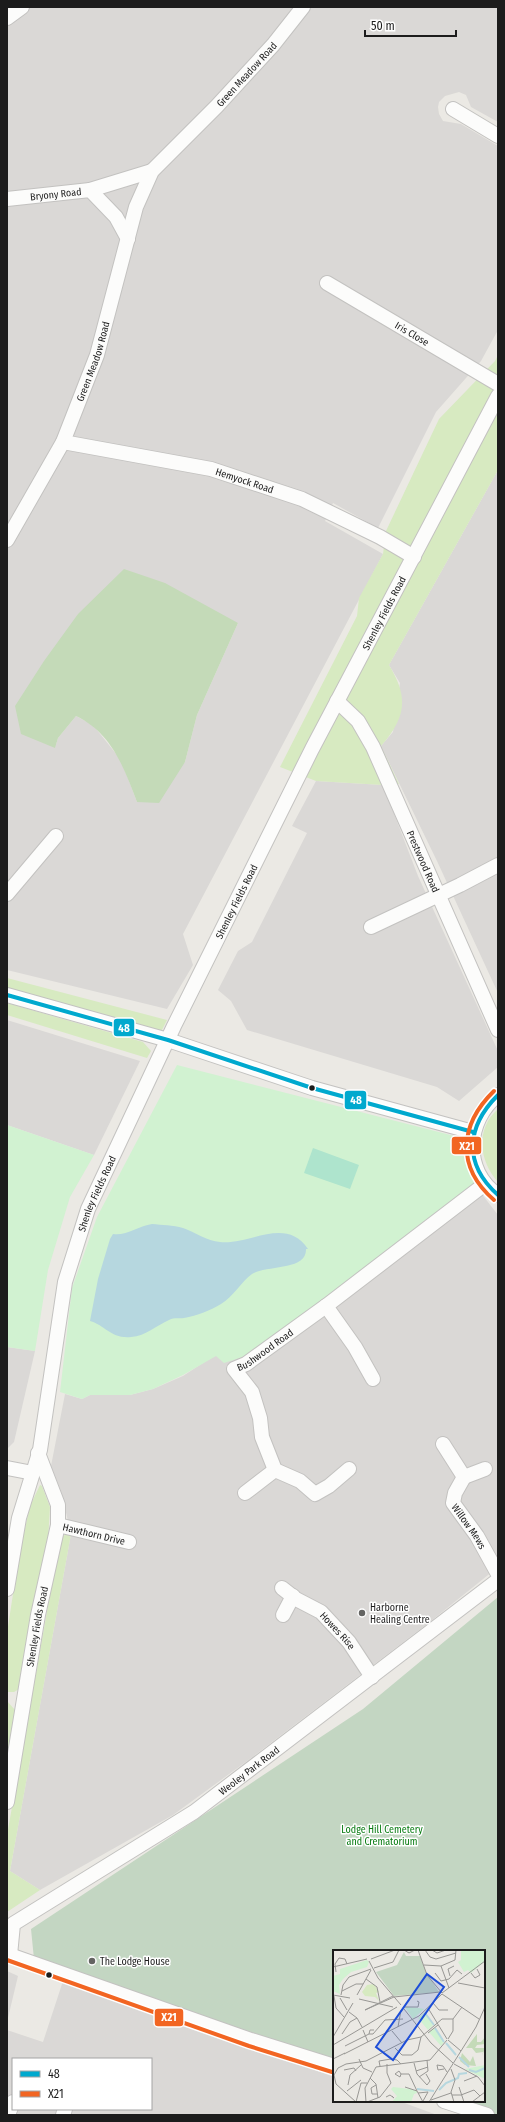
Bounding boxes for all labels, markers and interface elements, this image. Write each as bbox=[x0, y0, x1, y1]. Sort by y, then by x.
scale bar bbox=[365, 12, 456, 38]
text: 50 m bbox=[371, 19, 395, 33]
street label: Green Meadow Road bbox=[214, 40, 280, 110]
street label: Bryony Road bbox=[30, 186, 82, 203]
street label: Green Meadow Road bbox=[74, 320, 113, 403]
street label: Iris Close bbox=[393, 320, 431, 349]
street label: Hemyock Road bbox=[214, 466, 275, 496]
street label: Shenley Fields Road bbox=[360, 574, 409, 652]
street label: Prestwood Road bbox=[404, 829, 441, 895]
street label: Shenley Fields Road bbox=[213, 863, 261, 941]
line badge: 48 bbox=[113, 1018, 135, 1037]
text: 48 bbox=[118, 1022, 130, 1035]
unlabelled marker bbox=[307, 1083, 317, 1093]
line badge: 48 bbox=[344, 1090, 367, 1110]
text: 48 bbox=[350, 1094, 362, 1107]
line badge: X21 bbox=[451, 1136, 482, 1155]
text: X21 bbox=[458, 1140, 475, 1153]
street label: Shenley Fields Road bbox=[76, 1154, 119, 1233]
street label: Bushwood Road bbox=[235, 1327, 296, 1374]
street label: Willow Mews bbox=[449, 1502, 488, 1551]
street label: Hawthorn Drive bbox=[61, 1521, 126, 1548]
street label: Shenley Fields Road bbox=[24, 1585, 51, 1668]
place label: Harborne Healing Centre bbox=[370, 1602, 430, 1626]
marker: Harborne Healing Centre bbox=[357, 1608, 367, 1618]
street label: Howes Rise bbox=[317, 1610, 357, 1652]
street label: Weoley Park Road bbox=[217, 1744, 282, 1798]
park label: Lodge Hill Cemetery and Crematorium bbox=[341, 1824, 423, 1848]
inset map bbox=[333, 1950, 485, 2102]
marker: The Lodge House bbox=[87, 1956, 97, 1966]
place label: The Lodge House bbox=[100, 1956, 170, 1968]
unlabelled marker bbox=[44, 1970, 54, 1980]
line badge: X21 bbox=[154, 2008, 184, 2027]
text: X21 bbox=[160, 2011, 177, 2024]
legend bbox=[12, 2058, 152, 2110]
text: 48 bbox=[48, 2067, 60, 2081]
text: X21 bbox=[48, 2087, 64, 2101]

